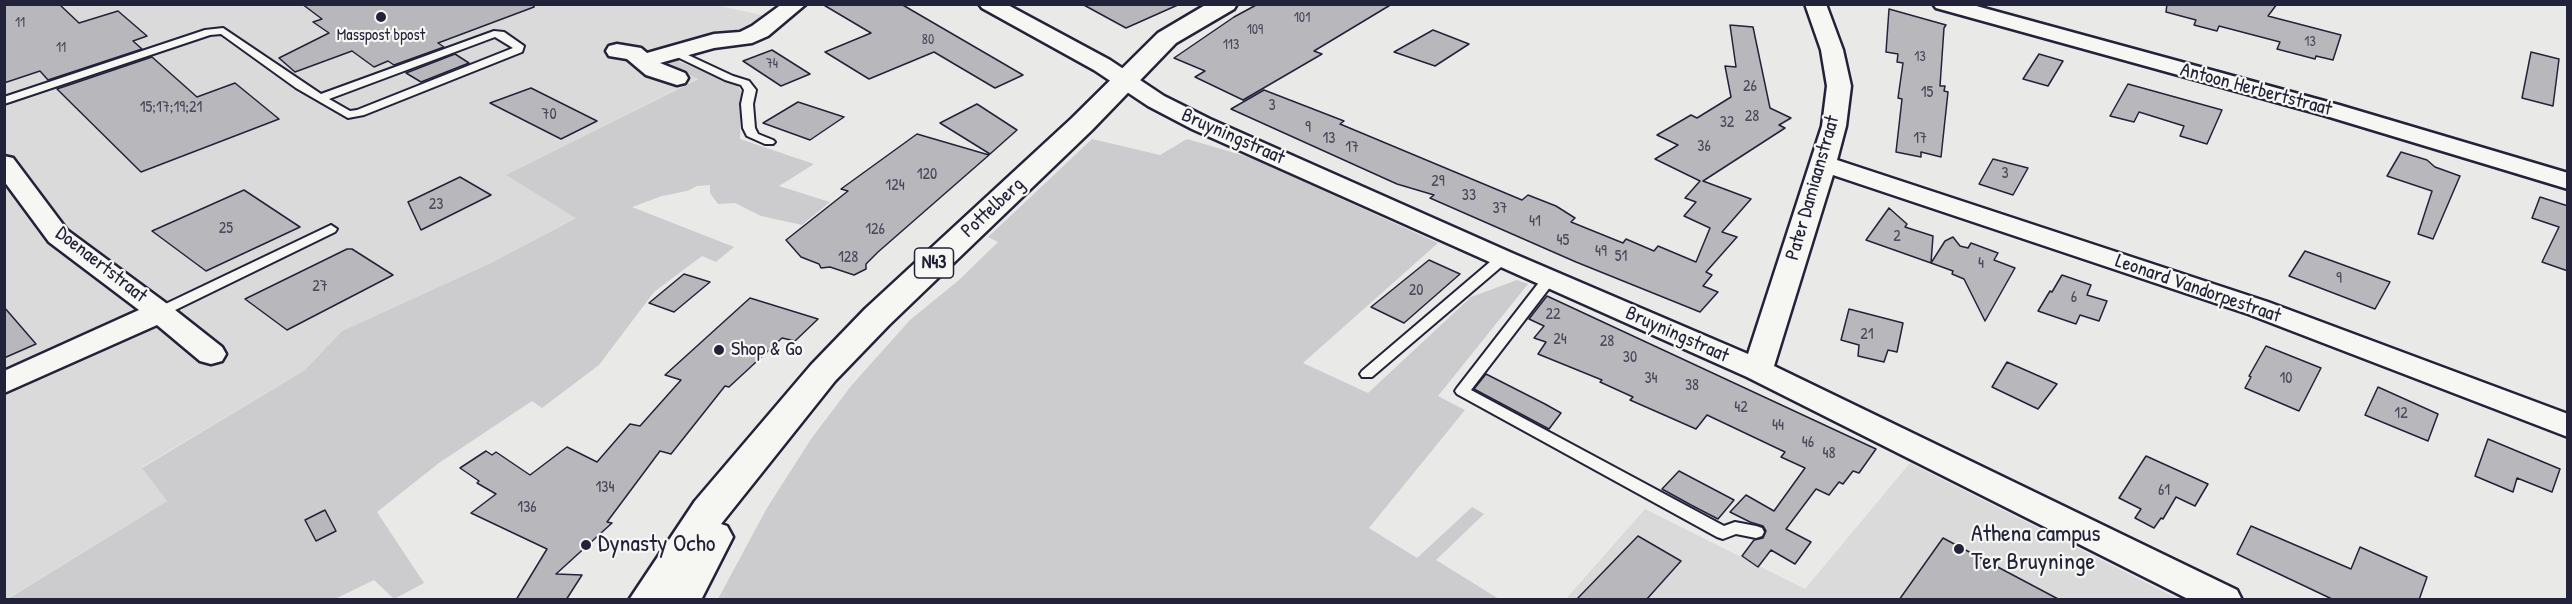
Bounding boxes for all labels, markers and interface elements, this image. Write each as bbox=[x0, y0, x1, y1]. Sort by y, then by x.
marker: Masspost bpost bbox=[374, 10, 388, 24]
house number: 101 bbox=[1294, 10, 1310, 26]
house number: 11 bbox=[15, 15, 25, 31]
house number: 109 bbox=[1247, 22, 1263, 38]
place label: Masspost bpost bbox=[337, 26, 425, 46]
house number: 80 bbox=[922, 32, 934, 48]
house number: 13 bbox=[2304, 34, 2316, 50]
house number: 113 bbox=[1223, 37, 1239, 53]
house number: 11 bbox=[56, 40, 66, 56]
house number: 13 bbox=[1914, 49, 1926, 65]
house number: 74 bbox=[766, 56, 778, 72]
street label: Antoon Herbertstraat bbox=[2178, 58, 2334, 122]
house number: 26 bbox=[1743, 77, 1757, 97]
house number: 15 bbox=[1921, 83, 1933, 103]
house number: 3 bbox=[1268, 96, 1276, 116]
house number: 15;17;19;21 bbox=[140, 98, 202, 118]
street label: Bruyningstraat bbox=[1178, 104, 1288, 170]
house number: 70 bbox=[541, 105, 557, 125]
house number: 28 bbox=[1745, 107, 1759, 127]
house number: 32 bbox=[1720, 113, 1734, 133]
street label: Pater Damiaanstraat bbox=[1781, 113, 1845, 263]
house number: 9 bbox=[1305, 118, 1311, 138]
house number: 13 bbox=[1323, 129, 1335, 149]
house number: 17 bbox=[1913, 129, 1927, 149]
house number: 36 bbox=[1697, 137, 1711, 157]
house number: 17 bbox=[1345, 138, 1359, 158]
house number: 3 bbox=[2001, 164, 2009, 184]
house number: 120 bbox=[917, 165, 937, 185]
house number: 29 bbox=[1431, 172, 1445, 192]
street label: Pottelberg bbox=[956, 173, 1030, 243]
house number: 124 bbox=[885, 176, 905, 196]
house number: 33 bbox=[1462, 186, 1476, 206]
house number: 23 bbox=[429, 195, 443, 215]
house number: 37 bbox=[1492, 199, 1508, 219]
house number: 41 bbox=[1529, 212, 1541, 232]
house number: 25 bbox=[219, 219, 233, 239]
house number: 126 bbox=[865, 220, 885, 240]
street label: Doenaertstraat bbox=[50, 222, 152, 308]
house number: 2 bbox=[1893, 227, 1901, 247]
house number: 45 bbox=[1557, 231, 1569, 251]
house number: 49 bbox=[1595, 242, 1607, 262]
house number: 51 bbox=[1615, 247, 1627, 267]
house number: 128 bbox=[838, 248, 858, 268]
road number: N43 bbox=[914, 248, 954, 278]
street label: Leonard Vandorpestraat bbox=[2112, 249, 2284, 329]
house number: 4 bbox=[1978, 254, 1984, 274]
house number: 9 bbox=[2336, 269, 2342, 289]
house number: 27 bbox=[312, 277, 328, 297]
house number: 20 bbox=[1409, 281, 1423, 301]
house number: 6 bbox=[2071, 288, 2077, 308]
street label: Bruyningstraat bbox=[1622, 302, 1732, 368]
house number: 22 bbox=[1546, 305, 1560, 325]
house number: 21 bbox=[1860, 325, 1874, 345]
house number: 24 bbox=[1553, 330, 1567, 350]
house number: 28 bbox=[1600, 332, 1614, 352]
place label: Shop & Go bbox=[731, 338, 803, 362]
marker: Shop & Go bbox=[712, 343, 726, 357]
house number: 30 bbox=[1623, 348, 1637, 368]
house number: 34 bbox=[1644, 369, 1658, 389]
house number: 10 bbox=[2280, 369, 2292, 389]
house number: 38 bbox=[1685, 376, 1699, 396]
house number: 42 bbox=[1734, 398, 1748, 418]
house number: 12 bbox=[2394, 404, 2408, 424]
house number: 44 bbox=[1772, 416, 1784, 436]
house number: 46 bbox=[1802, 433, 1814, 453]
house number: 48 bbox=[1823, 444, 1835, 464]
house number: 134 bbox=[596, 478, 614, 498]
house number: 61 bbox=[2158, 481, 2170, 501]
house number: 136 bbox=[517, 498, 537, 518]
place label: Athena campus Ter Bruyninge bbox=[1971, 521, 2101, 577]
place label: Dynasty Ocho bbox=[598, 531, 715, 559]
marker: Dynasty Ocho bbox=[579, 538, 593, 552]
marker: Athena campus Ter Bruyninge bbox=[1952, 542, 1966, 556]

